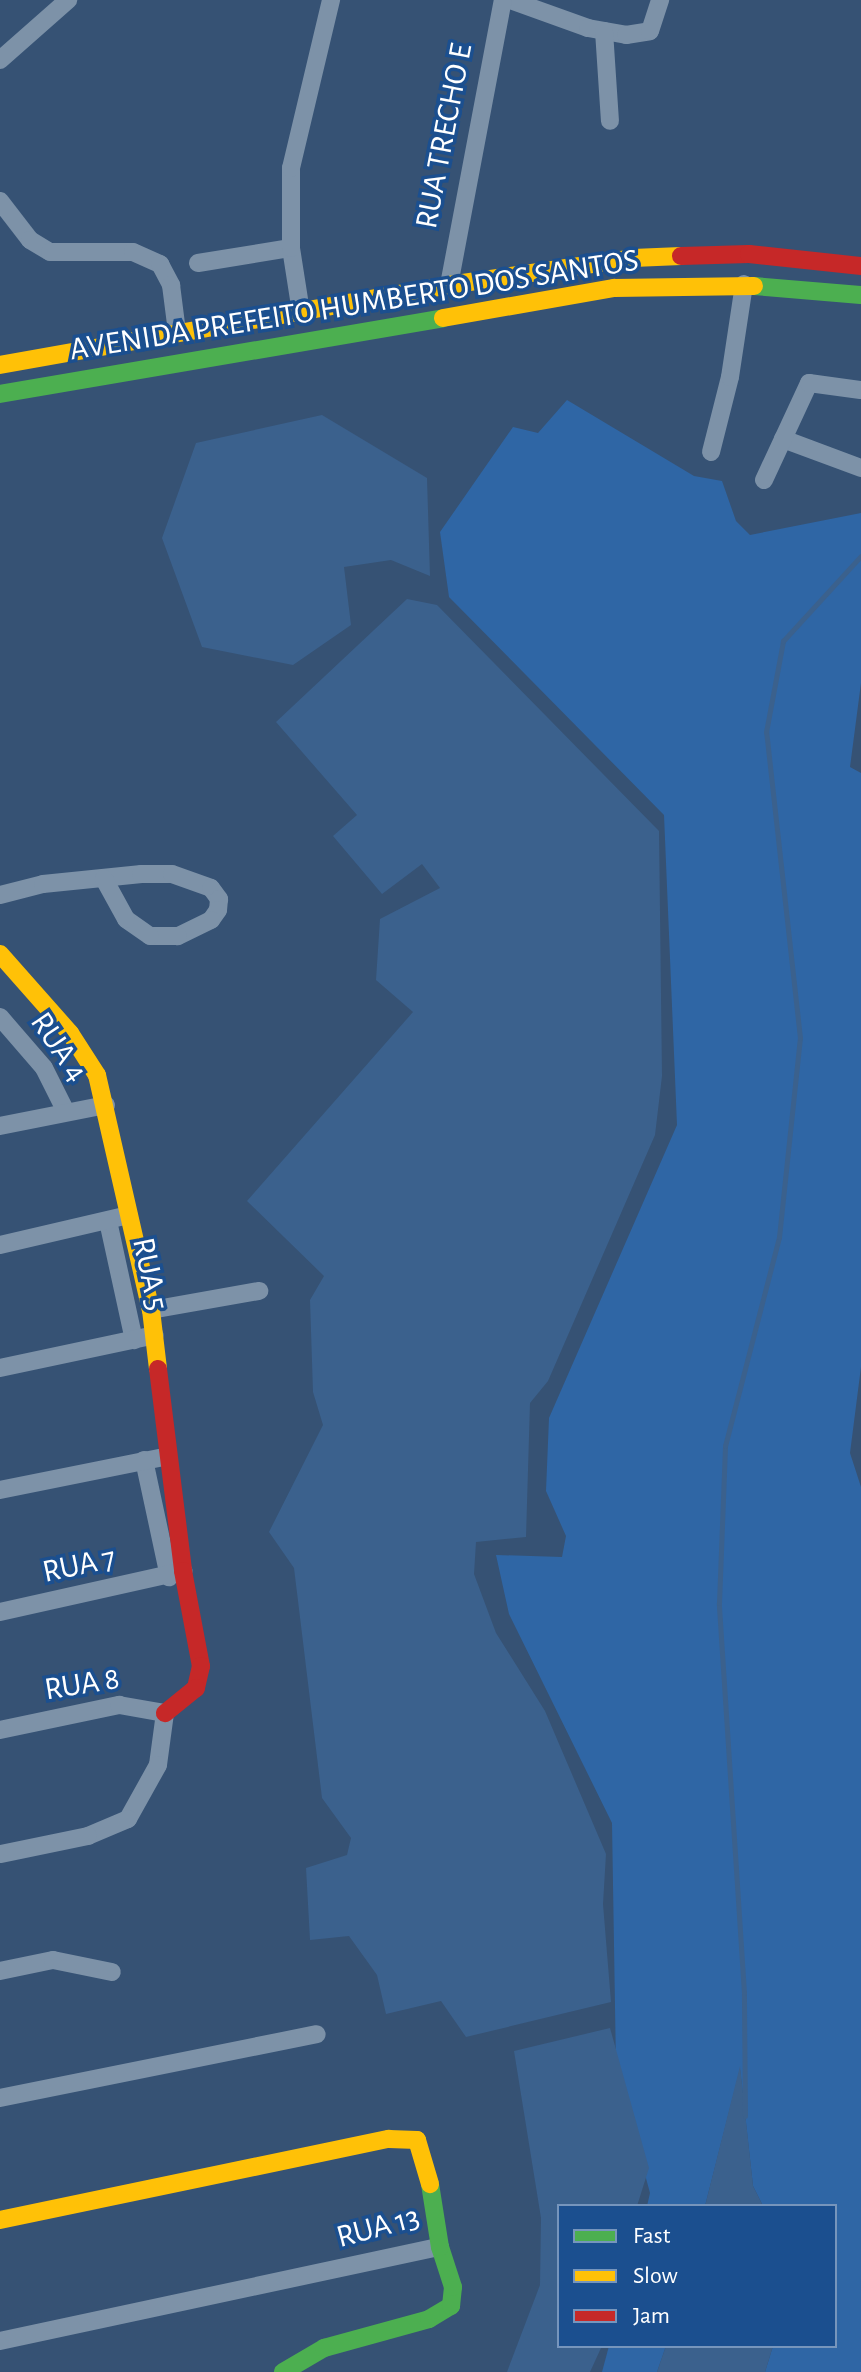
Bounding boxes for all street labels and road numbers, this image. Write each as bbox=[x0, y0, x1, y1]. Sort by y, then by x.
street label: RUA TRECHO E bbox=[407, 40, 481, 232]
street label: AVENIDA PREFEITO HUMBERTO DOS SANTOS bbox=[67, 241, 641, 369]
street label: RUA 4 bbox=[22, 1005, 96, 1089]
street label: RUA 5 bbox=[124, 1234, 176, 1314]
street label: RUA 7 bbox=[39, 1539, 119, 1591]
street label: RUA 8 bbox=[42, 1659, 122, 1709]
street label: RUA 13 bbox=[332, 2198, 424, 2256]

